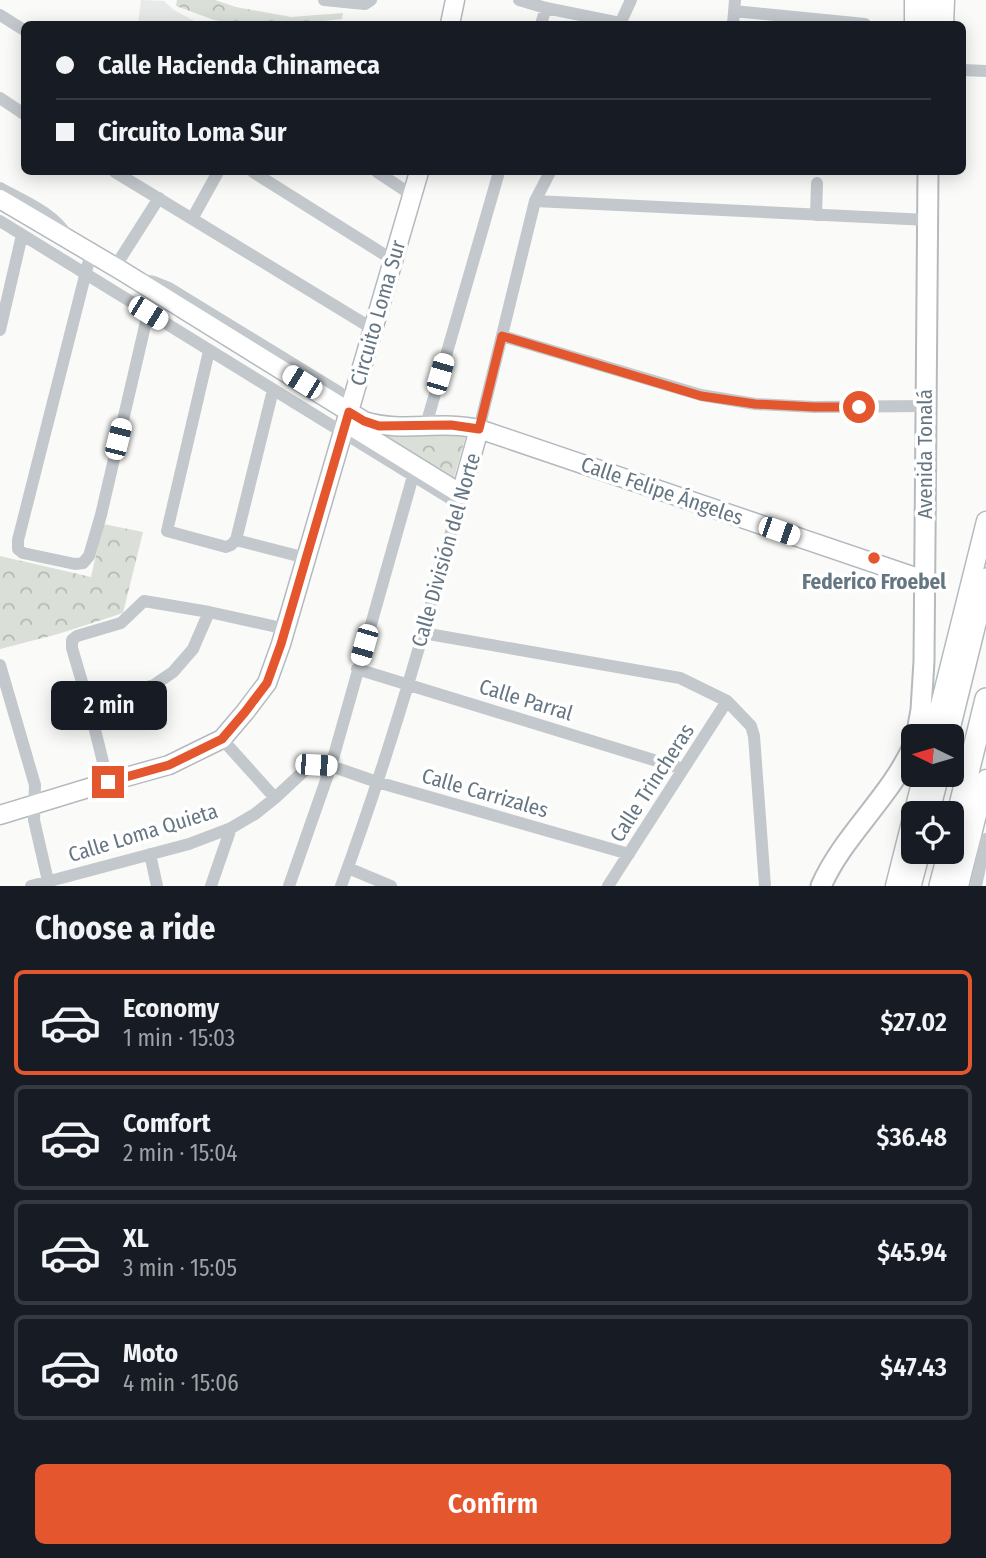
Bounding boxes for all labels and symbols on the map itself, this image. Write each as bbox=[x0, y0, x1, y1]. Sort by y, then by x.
street label: Circuito Loma Sur bbox=[345, 237, 411, 389]
car bbox=[125, 293, 172, 333]
car bbox=[425, 351, 456, 397]
car bbox=[279, 362, 326, 402]
street label: Avenida Tonalá bbox=[912, 389, 938, 519]
route start bbox=[843, 391, 875, 423]
car bbox=[103, 416, 134, 462]
street label: Calle División del Norte bbox=[406, 450, 486, 650]
street label: Calle Felipe Ángeles bbox=[577, 451, 747, 531]
car bbox=[756, 514, 803, 548]
marker: Federico Froebel bbox=[866, 550, 882, 566]
place label: Federico Froebel bbox=[802, 569, 946, 595]
car bbox=[349, 622, 380, 668]
street label: Calle Parral bbox=[476, 673, 576, 727]
callout: 2 min bbox=[50, 680, 166, 730]
street label: Calle Trincheras bbox=[604, 719, 700, 847]
north arrow bbox=[901, 724, 964, 788]
car bbox=[295, 753, 338, 777]
street label: Calle Carrizales bbox=[419, 763, 551, 823]
route end bbox=[92, 766, 124, 798]
street label: Calle Loma Quieta bbox=[65, 798, 221, 868]

